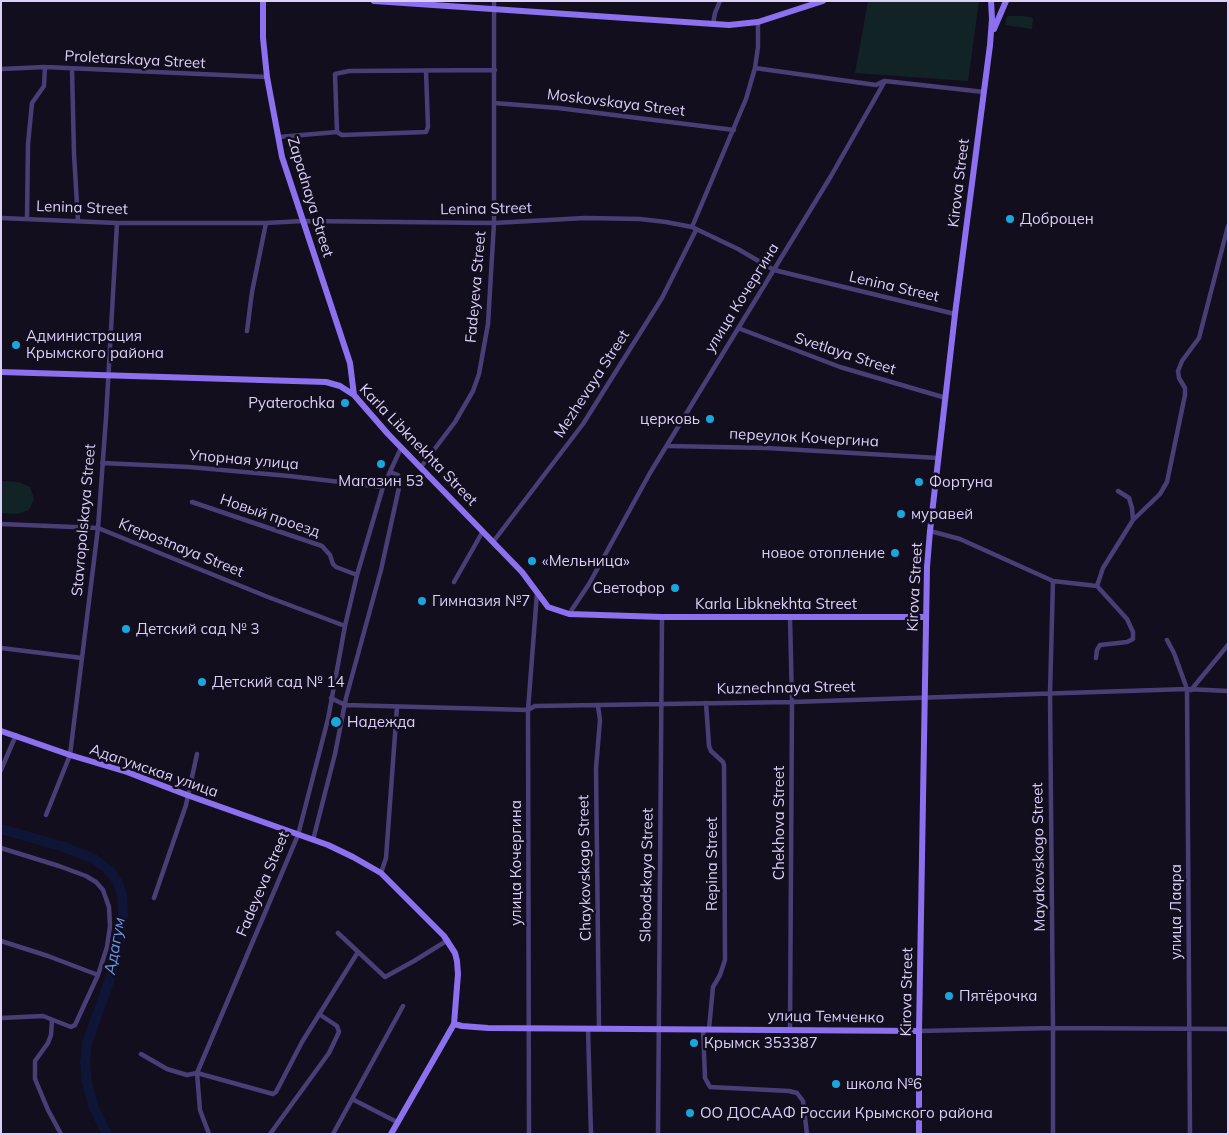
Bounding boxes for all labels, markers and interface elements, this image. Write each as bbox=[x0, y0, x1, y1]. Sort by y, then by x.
street label: Proletarskaya Street bbox=[64, 47, 206, 73]
street label: Moskovskaya Street bbox=[546, 86, 686, 120]
street label: Zapadnaya Street bbox=[283, 135, 337, 259]
street label: Kirova Street bbox=[945, 138, 973, 228]
street label: Lenina Street bbox=[36, 197, 128, 219]
street label: Lenina Street bbox=[440, 199, 532, 219]
place label: Доброцен bbox=[1020, 210, 1094, 228]
marker: Доброцен bbox=[1004, 213, 1016, 225]
street label: Fadeyeva Street bbox=[462, 230, 490, 344]
street label: улица Кочергина bbox=[701, 240, 783, 356]
street label: Lenina Street bbox=[847, 268, 941, 306]
place label: Администрация Крымского района bbox=[26, 327, 164, 362]
street label: Mezhevaya Street bbox=[551, 327, 633, 441]
street label: Svetlaya Street bbox=[792, 329, 898, 379]
marker: Администрация Крымского района bbox=[10, 339, 22, 351]
street label: Karla Libknekhta Street bbox=[355, 380, 481, 510]
place label: Pyaterochka bbox=[248, 394, 335, 412]
marker: Pyaterochka bbox=[339, 397, 351, 409]
place label: церковь bbox=[640, 410, 700, 428]
marker: церковь bbox=[704, 413, 716, 425]
street label: переулок Кочергина bbox=[729, 425, 879, 451]
street label: Stavropolskaya Street bbox=[68, 443, 100, 597]
street label: Упорная улица bbox=[188, 446, 300, 474]
marker: Магазин 53 bbox=[375, 458, 387, 470]
place label: Магазин 53 bbox=[338, 472, 424, 490]
place label: Фортуна bbox=[929, 473, 993, 491]
marker: Фортуна bbox=[913, 476, 925, 488]
street label: Новый проезд bbox=[218, 490, 322, 542]
place label: муравей bbox=[911, 505, 973, 523]
marker: муравей bbox=[895, 508, 907, 520]
street label: Krepostnaya Street bbox=[116, 515, 246, 581]
street label: Kirova Street bbox=[904, 542, 926, 632]
place label: новое отопление bbox=[762, 544, 885, 562]
marker: новое отопление bbox=[889, 547, 901, 559]
place label: «Мельница» bbox=[542, 552, 630, 570]
marker: «Мельница» bbox=[526, 555, 538, 567]
place label: Светофор bbox=[592, 579, 665, 597]
marker: Светофор bbox=[669, 582, 681, 594]
place label: Гимназия №7 bbox=[432, 592, 530, 610]
marker: Гимназия №7 bbox=[416, 595, 428, 607]
street label: Karla Libknekhta Street bbox=[695, 595, 857, 613]
place label: Детский сад № 3 bbox=[136, 620, 260, 638]
marker: Детский сад № 3 bbox=[120, 623, 132, 635]
place label: Детский сад № 14 bbox=[212, 673, 345, 691]
marker: Детский сад № 14 bbox=[196, 676, 208, 688]
street label: Kuznechnaya Street bbox=[716, 678, 856, 698]
place label: Надежда bbox=[347, 713, 415, 731]
marker: Надежда bbox=[329, 715, 343, 729]
street label: Адагумская улица bbox=[87, 741, 221, 801]
street label: Chekhova Street bbox=[770, 766, 788, 880]
street label: Mayakovskogo Street bbox=[1029, 782, 1049, 932]
street label: Chaykovskogo Street bbox=[575, 795, 595, 941]
street label: улица Кочергина bbox=[507, 800, 525, 926]
street label: Slobodskaya Street bbox=[637, 808, 657, 942]
street label: Repina Street bbox=[703, 817, 721, 911]
street label: Fadeyeva Street bbox=[233, 829, 293, 939]
street label: улица Лаара bbox=[1167, 864, 1185, 960]
water label: Адагум bbox=[101, 916, 129, 976]
street label: Kirova Street bbox=[897, 947, 917, 1037]
place label: Пятёрочка bbox=[959, 987, 1037, 1005]
marker: Пятёрочка bbox=[943, 990, 955, 1002]
street label: улица Темченко bbox=[768, 1007, 884, 1027]
place label: Крымск 353387 bbox=[704, 1034, 818, 1052]
marker: Крымск 353387 bbox=[688, 1037, 700, 1049]
place label: школа №6 bbox=[846, 1075, 922, 1093]
marker: школа №6 bbox=[830, 1078, 842, 1090]
place label: ОО ДОСААФ России Крымского района bbox=[700, 1104, 993, 1122]
marker: ОО ДОСААФ России Крымского района bbox=[684, 1107, 696, 1119]

